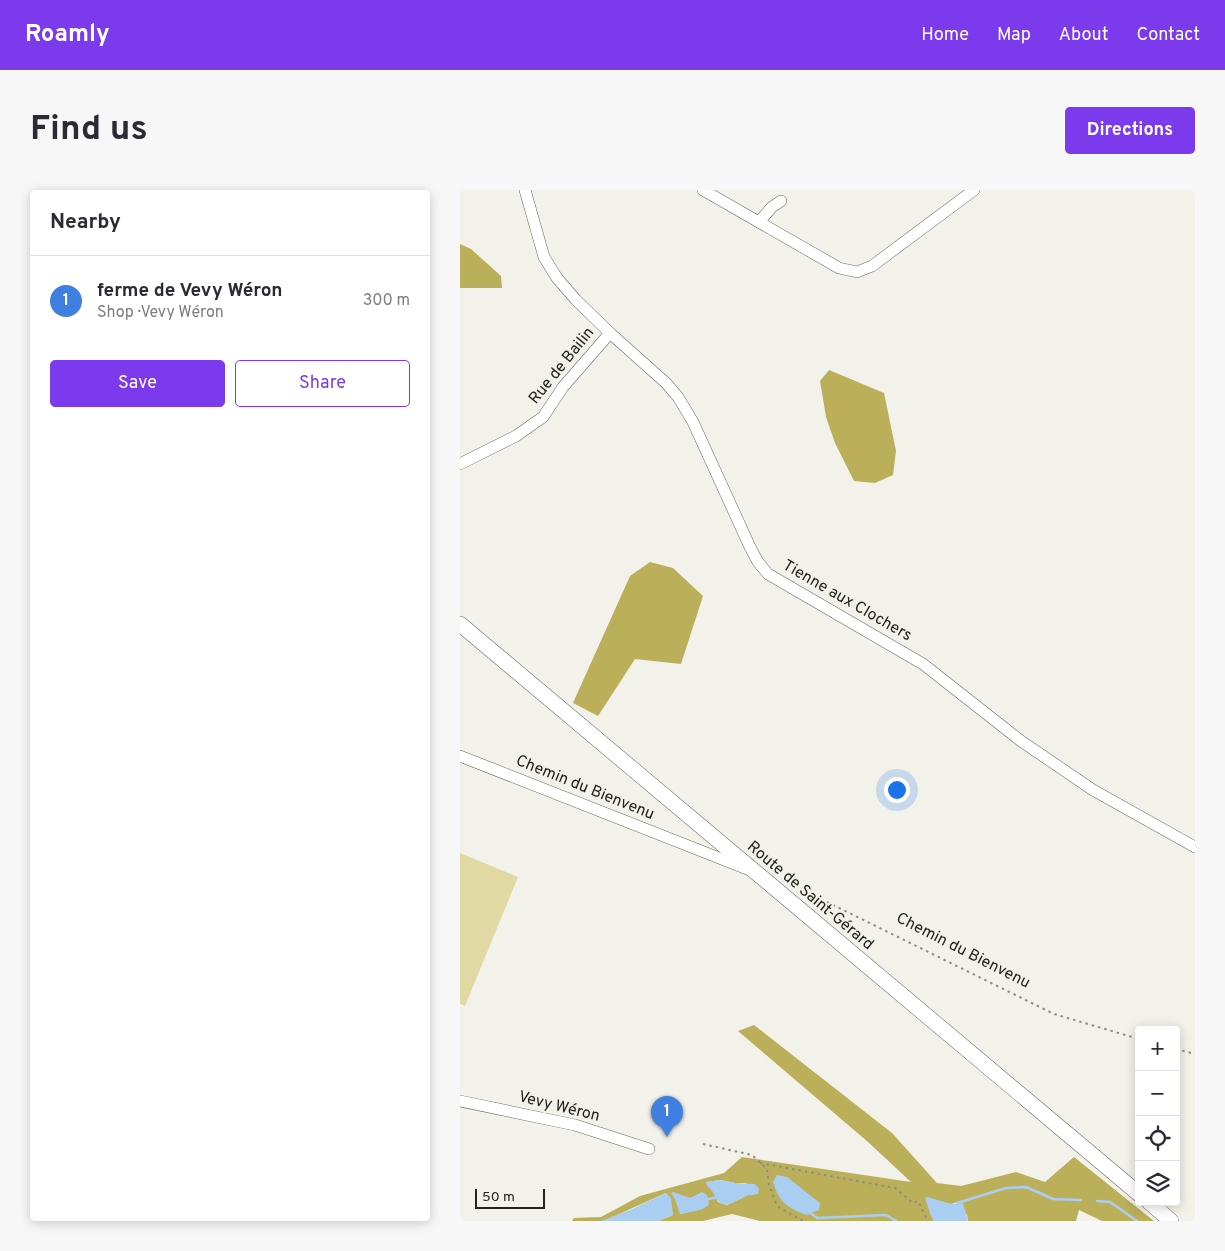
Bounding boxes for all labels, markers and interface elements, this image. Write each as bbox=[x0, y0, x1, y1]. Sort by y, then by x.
text: Roamly bbox=[25, 20, 110, 50]
text: Home bbox=[921, 24, 969, 47]
text: Map bbox=[997, 24, 1031, 47]
text: About bbox=[1059, 24, 1108, 47]
text: Contact bbox=[1136, 24, 1200, 47]
button: Directions bbox=[1065, 107, 1195, 154]
text: Find us bbox=[30, 108, 148, 152]
text: Nearby bbox=[50, 209, 121, 236]
text: ferme de Vevy Wéron bbox=[97, 279, 283, 303]
text: 1 bbox=[63, 291, 69, 311]
text: 300 m bbox=[363, 291, 410, 311]
text: Shop · Vevy Wéron bbox=[97, 303, 224, 323]
street label: Rue de Bailin bbox=[525, 323, 599, 409]
button: Save bbox=[50, 360, 225, 407]
button: Share bbox=[235, 360, 410, 407]
street label: Tienne aux Clochers bbox=[779, 556, 915, 646]
street label: Chemin du Bienvenu bbox=[513, 751, 657, 825]
your location bbox=[884, 777, 910, 803]
street label: Route de Saint-Gérard bbox=[743, 837, 877, 955]
street label: Chemin du Bienvenu bbox=[893, 909, 1033, 993]
map controls bbox=[1135, 1026, 1180, 1206]
button: + bbox=[1135, 1026, 1180, 1071]
button: − bbox=[1135, 1071, 1180, 1116]
street label: Vevy Wéron bbox=[516, 1087, 602, 1127]
pin: 1 bbox=[651, 1096, 683, 1137]
button: locate bbox=[1135, 1116, 1180, 1161]
button: layers bbox=[1135, 1161, 1180, 1206]
scale bar bbox=[475, 1186, 545, 1209]
text: 50 m bbox=[482, 1189, 515, 1206]

